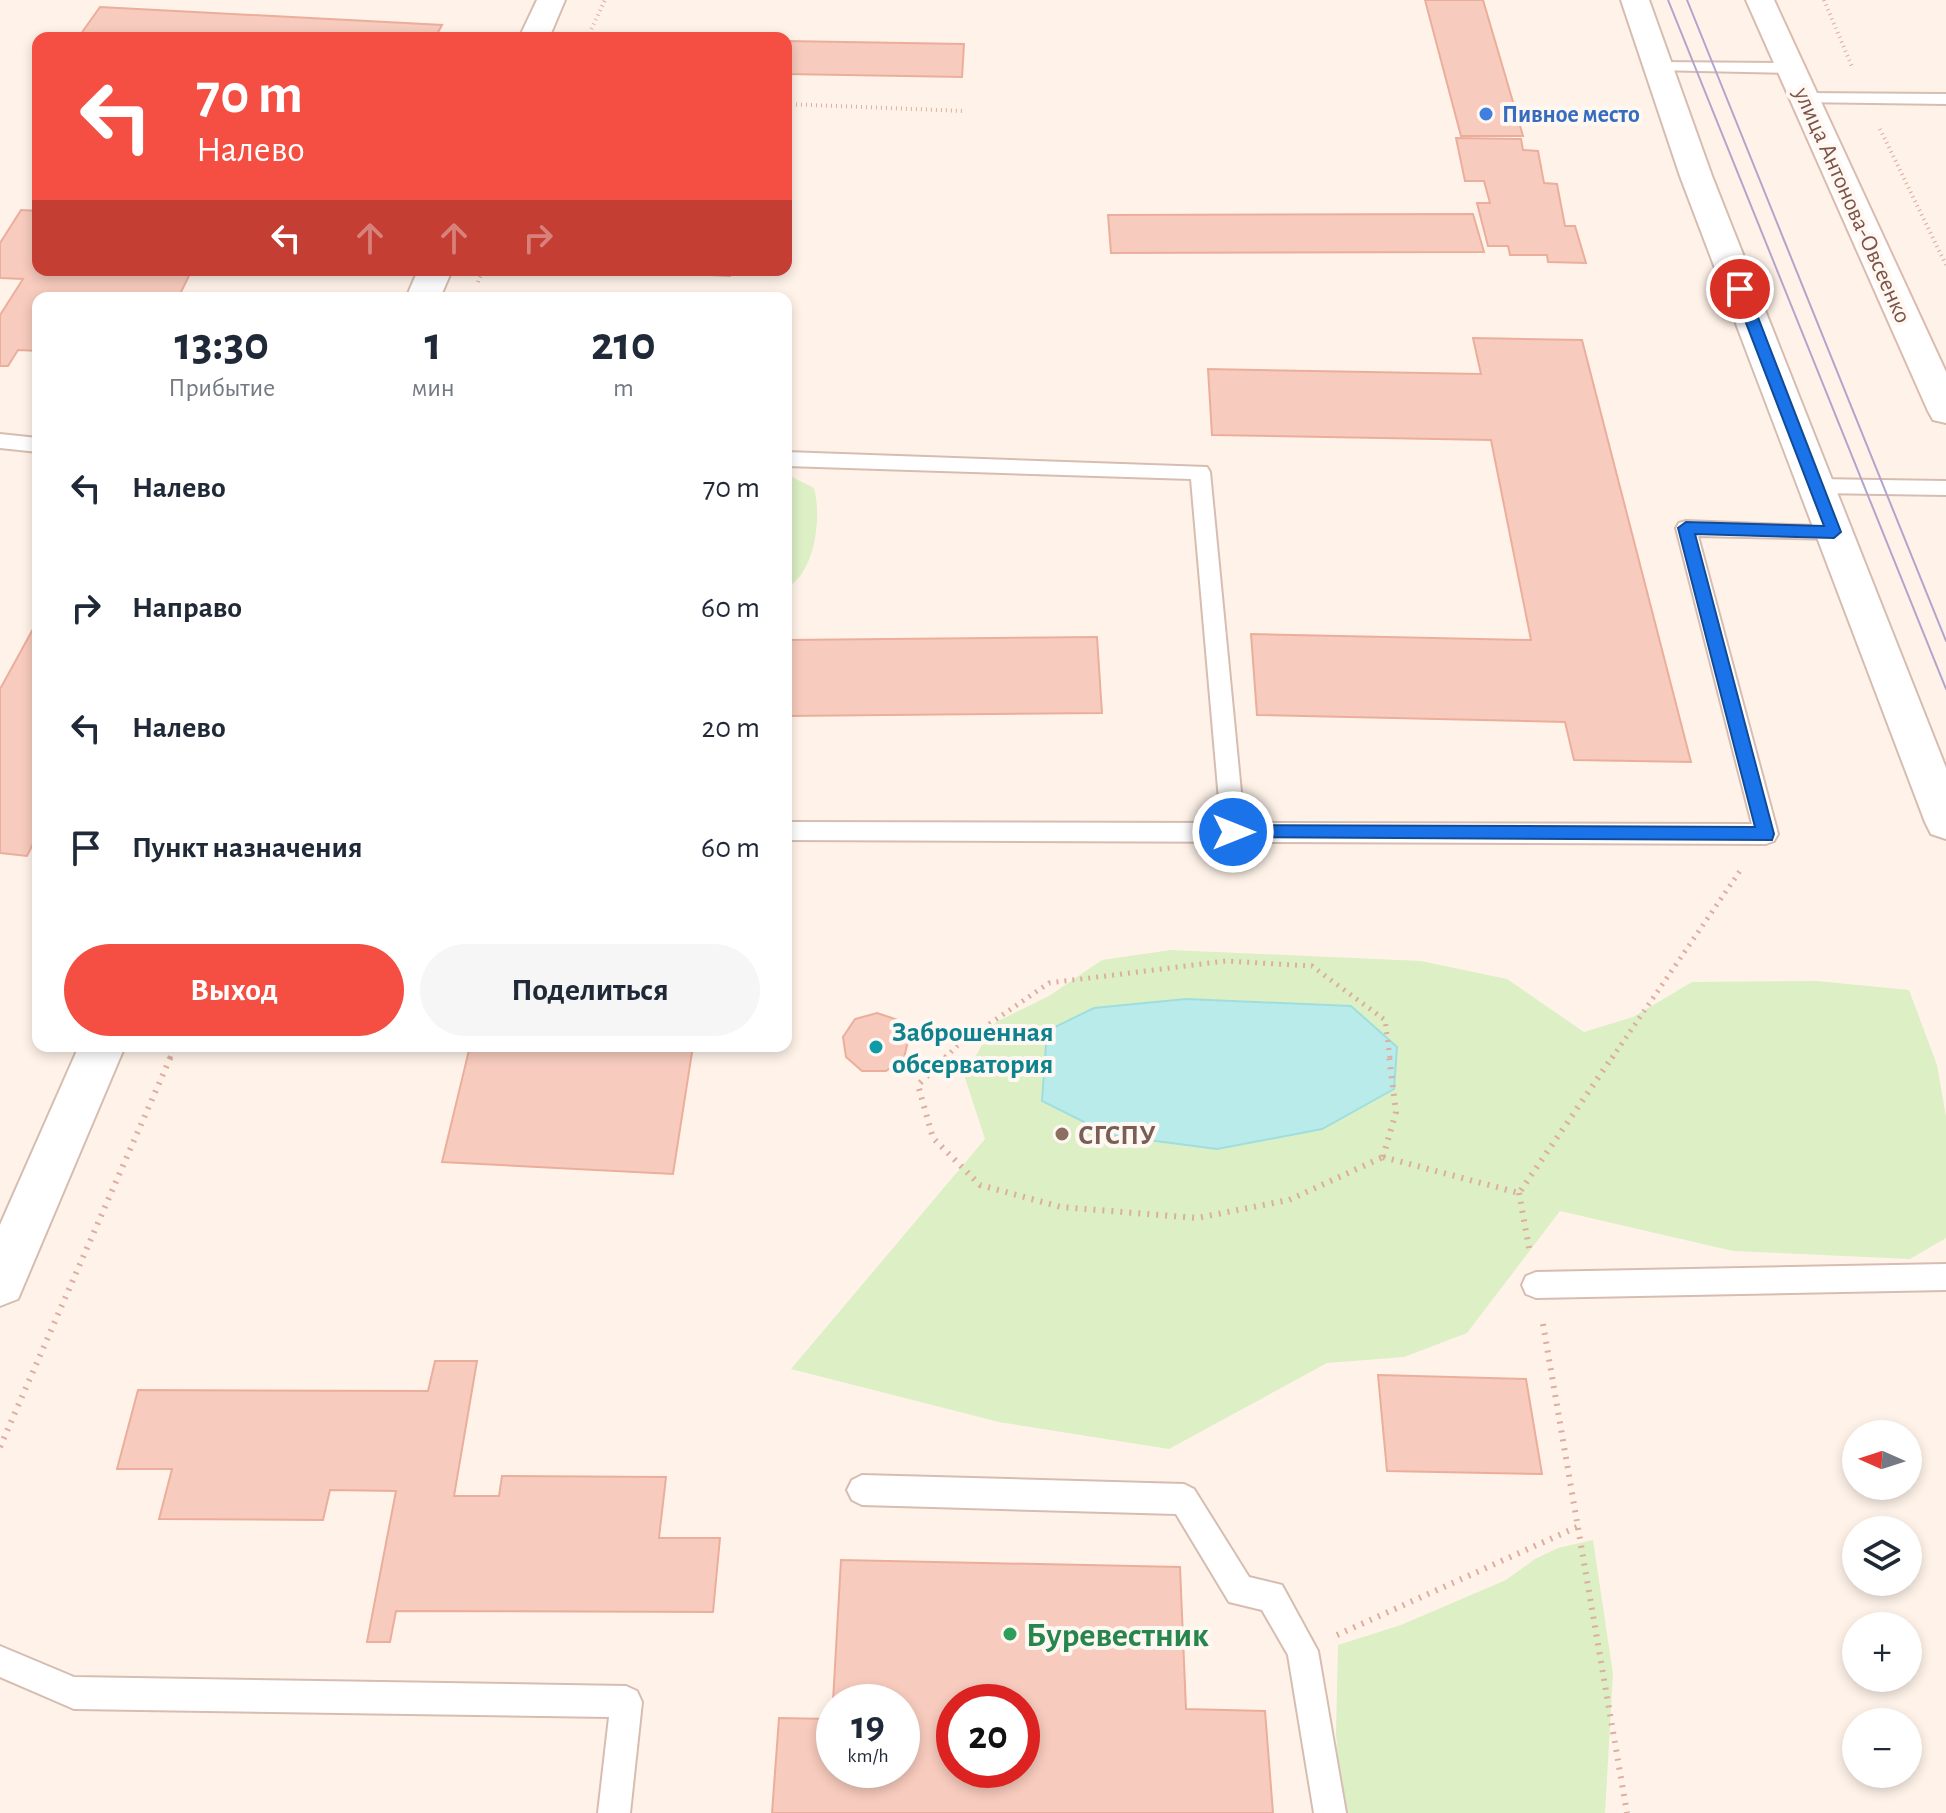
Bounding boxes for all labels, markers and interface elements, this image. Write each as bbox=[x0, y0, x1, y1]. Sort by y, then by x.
icon: left bbox=[64, 64, 168, 168]
text: 70 m bbox=[196, 67, 303, 123]
street label: улица Антонова-Овсеенко bbox=[1789, 83, 1915, 327]
place label: Пивное место bbox=[1502, 103, 1640, 127]
marker: Пивное место bbox=[1477, 105, 1495, 123]
text: Налево bbox=[196, 132, 305, 168]
icon: left bbox=[264, 216, 308, 260]
icon: ahead bbox=[348, 216, 392, 260]
icon: ahead bbox=[432, 216, 476, 260]
icon: right bbox=[516, 216, 560, 260]
pin bbox=[1706, 255, 1774, 323]
icon: arrive bbox=[1718, 267, 1762, 311]
text: 13:30 bbox=[174, 321, 269, 369]
text: 1 bbox=[424, 321, 442, 369]
text: 210 bbox=[591, 321, 656, 369]
text: Прибытие bbox=[168, 375, 275, 401]
text: мин bbox=[412, 375, 455, 401]
text: m bbox=[613, 375, 634, 401]
icon: left bbox=[64, 466, 108, 510]
text: Налево bbox=[132, 473, 226, 503]
text: 70 m bbox=[703, 473, 760, 503]
icon: right bbox=[64, 586, 108, 630]
text: Направо bbox=[132, 593, 242, 623]
text: 60 m bbox=[701, 593, 760, 623]
icon: left bbox=[64, 706, 108, 750]
text: Налево bbox=[132, 713, 226, 743]
text: 20 m bbox=[702, 713, 760, 743]
position arrow bbox=[1191, 790, 1275, 874]
icon: arrive bbox=[64, 826, 108, 870]
text: Пункт назначения bbox=[132, 833, 363, 863]
text: 60 m bbox=[701, 833, 760, 863]
button: Выход bbox=[64, 944, 404, 1036]
button: Поделиться bbox=[420, 944, 760, 1036]
place label: Заброшенная обсерватория bbox=[892, 1019, 1054, 1079]
marker: Заброшенная обсерватория bbox=[867, 1038, 885, 1056]
place label: СГСПУ bbox=[1078, 1122, 1156, 1150]
marker: СГСПУ bbox=[1053, 1125, 1071, 1143]
north arrow bbox=[1842, 1420, 1922, 1500]
map controls bbox=[1842, 1420, 1922, 1788]
button: layers bbox=[1842, 1516, 1922, 1596]
button: + bbox=[1842, 1612, 1922, 1692]
place label: Буревестник bbox=[1026, 1619, 1209, 1653]
marker: Буревестник bbox=[1001, 1625, 1019, 1643]
speed limit sign: 20 bbox=[936, 1684, 1040, 1788]
text: 19 bbox=[851, 1706, 885, 1746]
button: − bbox=[1842, 1708, 1922, 1788]
text: km/h bbox=[847, 1746, 889, 1766]

